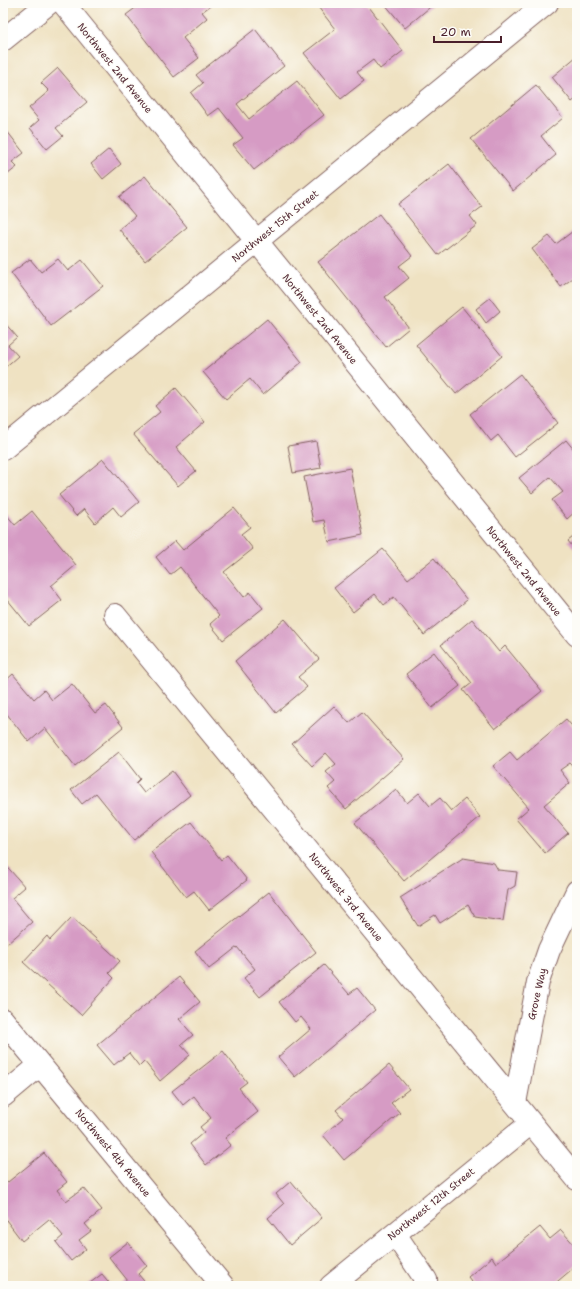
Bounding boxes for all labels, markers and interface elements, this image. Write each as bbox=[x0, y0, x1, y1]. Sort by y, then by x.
scale bar bbox=[434, 18, 501, 44]
street label: Northwest 2nd Avenue bbox=[75, 20, 156, 116]
text: 20 m bbox=[440, 24, 471, 40]
street label: Northwest 15th Street bbox=[229, 187, 321, 265]
street label: Northwest 2nd Avenue bbox=[280, 271, 361, 367]
street label: Northwest 2nd Avenue bbox=[484, 523, 565, 619]
street label: Northwest 3rd Avenue bbox=[306, 850, 386, 944]
street label: Grove Way bbox=[525, 966, 549, 1021]
street label: Northwest 4th Avenue bbox=[72, 1106, 154, 1200]
street label: Northwest 12th Street bbox=[385, 1165, 477, 1243]

